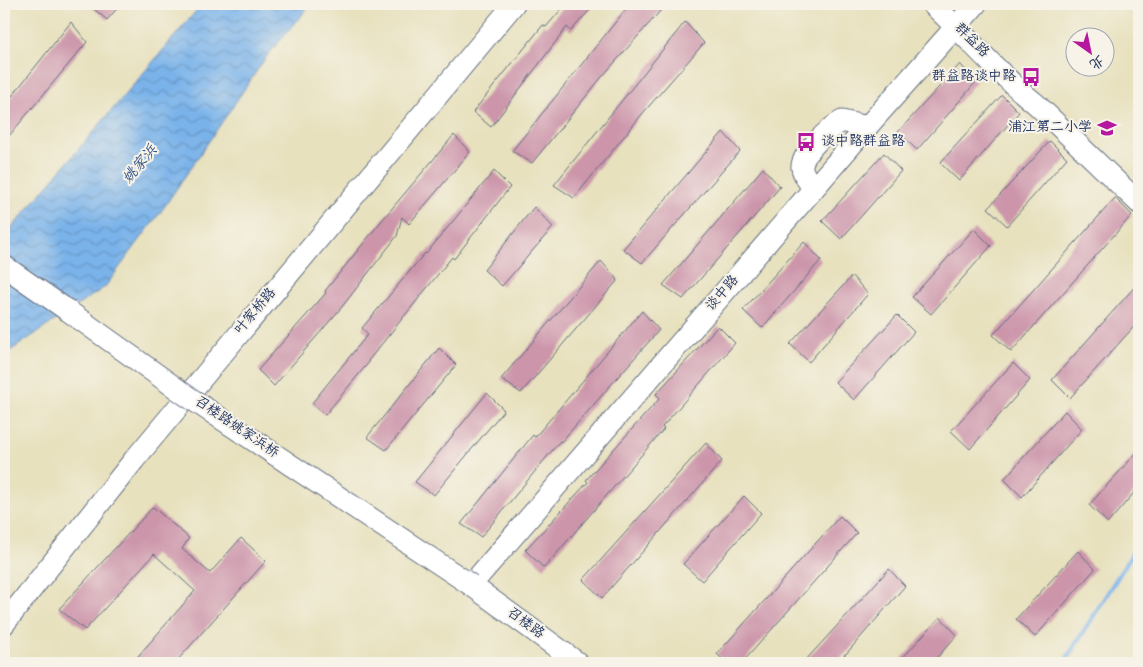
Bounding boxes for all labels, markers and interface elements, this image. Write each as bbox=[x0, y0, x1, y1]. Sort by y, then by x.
street label: 群益路 bbox=[950, 19, 993, 62]
north arrow bbox=[1066, 28, 1116, 78]
text: 北 bbox=[1085, 50, 1106, 72]
bus stop icon: 群益路谈中路 bbox=[1020, 66, 1042, 88]
place label: 群益路谈中路 bbox=[932, 68, 1016, 86]
school or university icon: 浦江第二小学 bbox=[1096, 117, 1118, 139]
place label: 浦江第二小学 bbox=[1008, 119, 1092, 137]
bus stop icon: 谈中路群益路 bbox=[795, 131, 817, 153]
place label: 谈中路群益路 bbox=[821, 133, 905, 151]
water label: 姚家浜 bbox=[119, 141, 163, 188]
street label: 谈中路 bbox=[702, 272, 743, 315]
street label: 叶家桥路 bbox=[231, 284, 281, 339]
street label: 召楼路姚家浜桥 bbox=[191, 393, 282, 462]
street label: 召楼路 bbox=[503, 604, 548, 643]

